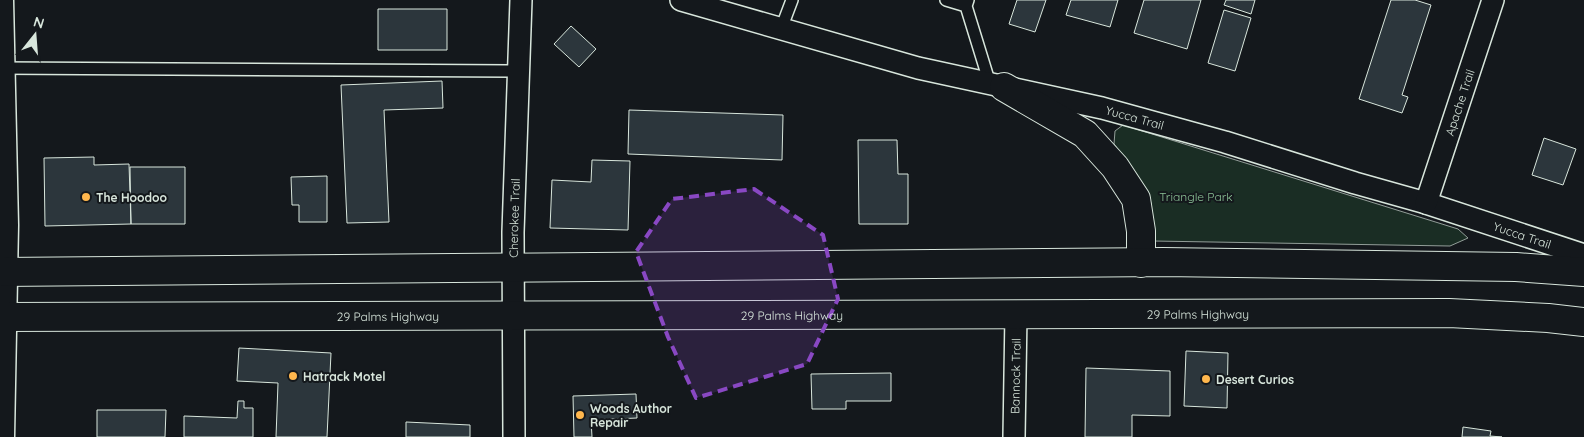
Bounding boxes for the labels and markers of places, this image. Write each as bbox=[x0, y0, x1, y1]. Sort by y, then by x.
place label: The Hoodoo bbox=[96, 190, 168, 205]
marker: The Hoodoo bbox=[80, 191, 92, 203]
place label: Hatrack Motel bbox=[303, 369, 386, 384]
marker: Hatrack Motel bbox=[287, 370, 299, 382]
place label: Desert Curios bbox=[1216, 372, 1294, 387]
marker: Desert Curios bbox=[1200, 373, 1212, 385]
place label: Woods Author Repair bbox=[590, 401, 672, 430]
marker: Woods Author Repair bbox=[574, 409, 586, 421]

